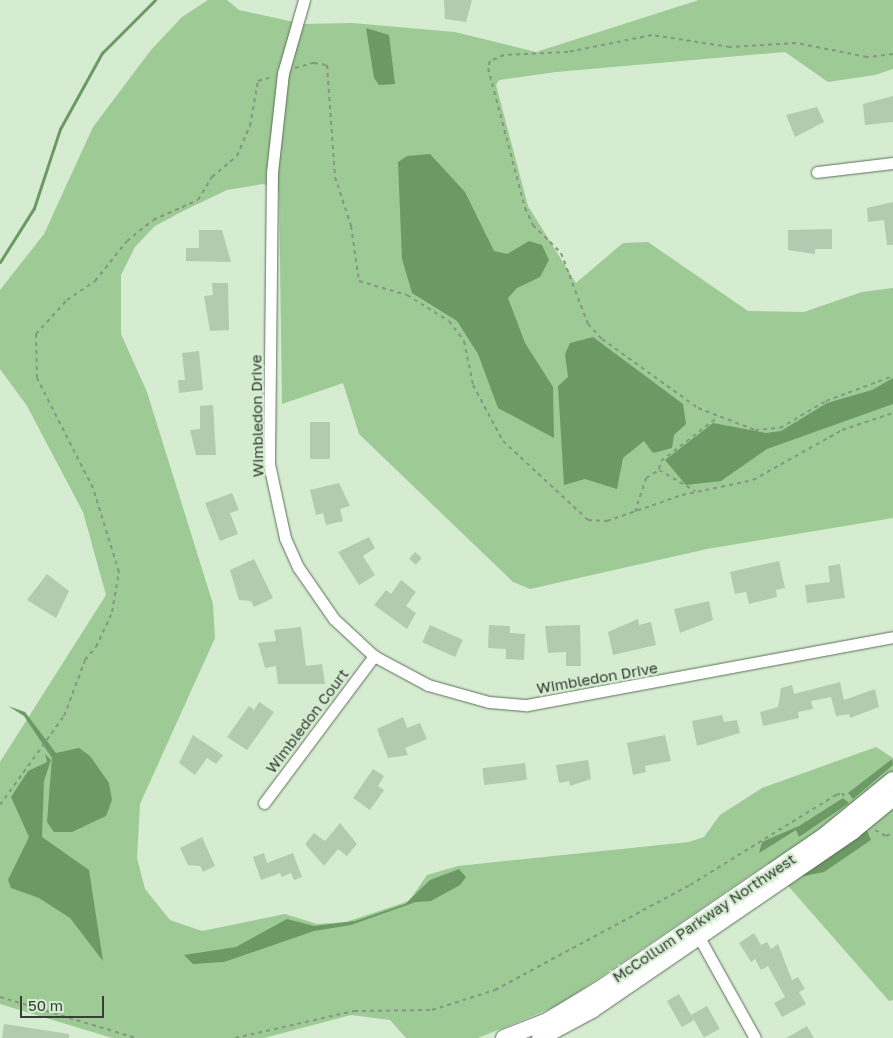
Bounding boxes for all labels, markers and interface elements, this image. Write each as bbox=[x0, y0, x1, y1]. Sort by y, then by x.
street label: Wimbledon Drive bbox=[247, 355, 267, 477]
street label: Wimbledon Drive bbox=[535, 658, 659, 698]
street label: Wimbledon Court bbox=[262, 665, 352, 777]
street label: McCollum Parkway Northwest bbox=[609, 850, 799, 986]
scale bar bbox=[22, 986, 106, 1018]
text: 50 m bbox=[28, 996, 63, 1014]

